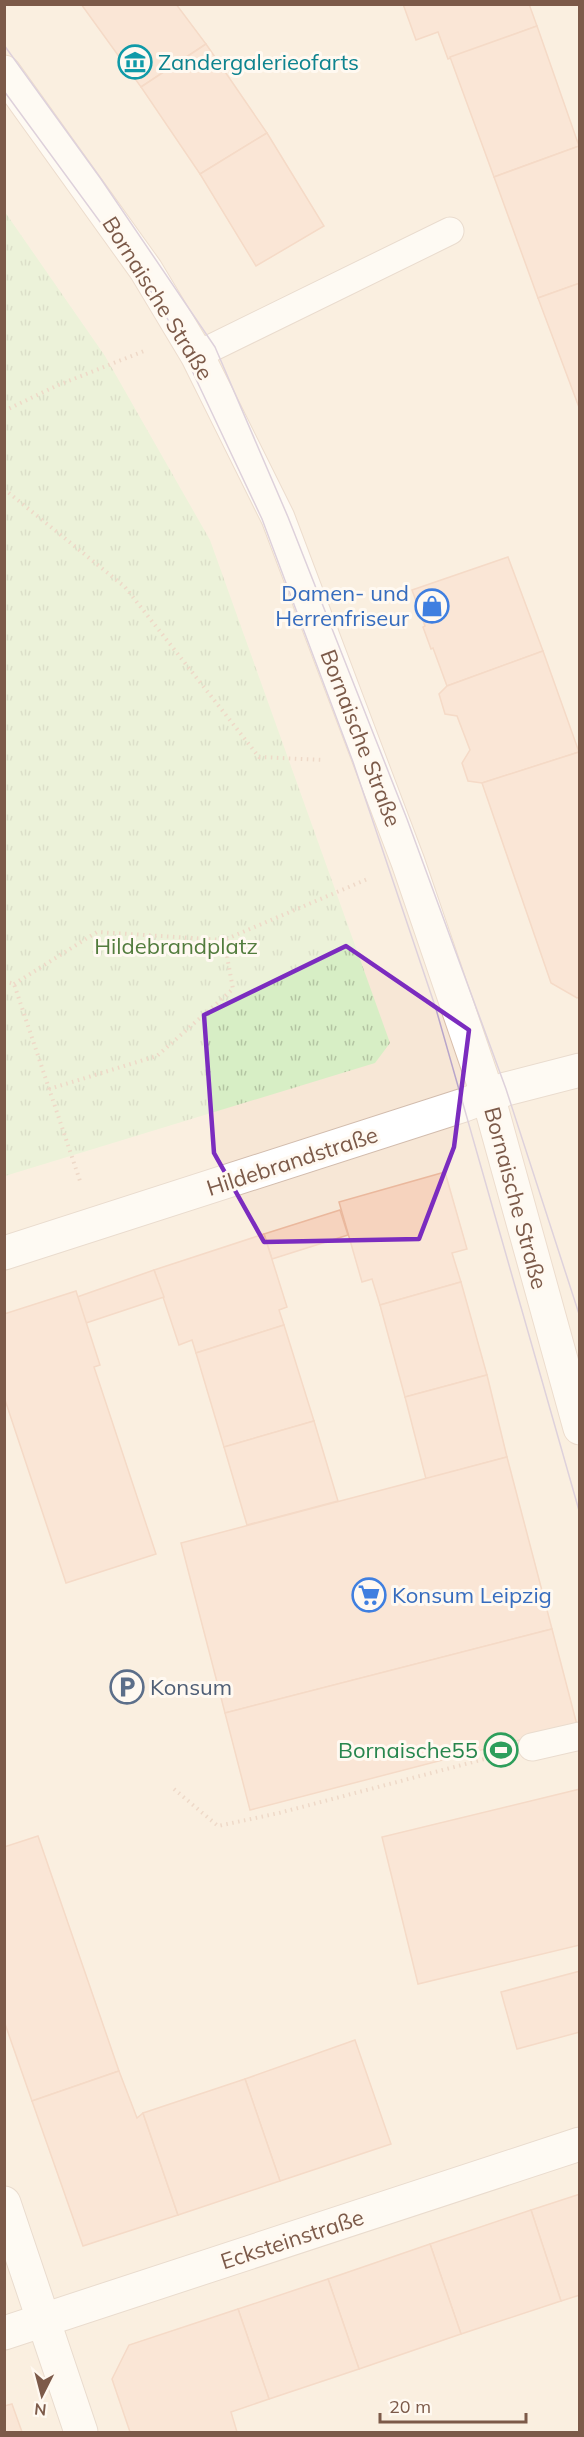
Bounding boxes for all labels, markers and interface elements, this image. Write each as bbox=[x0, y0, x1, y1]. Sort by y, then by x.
museum icon: Zandergalerieofarts bbox=[117, 44, 153, 80]
place label: Zandergalerieofarts bbox=[158, 48, 359, 76]
street label: Bornaische Straße bbox=[96, 211, 220, 385]
place label: Damen- und Herrenfriseur bbox=[275, 579, 409, 632]
shop icon: Damen- und Herrenfriseur bbox=[414, 588, 450, 624]
street label: Bornaische Straße bbox=[314, 645, 408, 831]
park label: Hildebrandplatz bbox=[94, 932, 258, 960]
street label: Bornaische Straße bbox=[478, 1104, 554, 1292]
street label: Hildebrandstraße bbox=[203, 1120, 381, 1202]
supermarket icon: Konsum Leipzig bbox=[351, 1577, 387, 1613]
place label: Konsum Leipzig bbox=[392, 1581, 552, 1609]
parking icon: Konsum bbox=[109, 1669, 145, 1705]
place label: Konsum bbox=[150, 1673, 232, 1701]
sports icon: Bornaische55 bbox=[483, 1732, 519, 1768]
place label: Bornaische55 bbox=[338, 1736, 478, 1764]
street label: Ecksteinstraße bbox=[217, 2203, 367, 2275]
north arrow bbox=[12, 2365, 72, 2425]
scale bar bbox=[380, 2386, 526, 2424]
text: 20 m bbox=[389, 2395, 431, 2418]
text: N bbox=[33, 2399, 47, 2420]

